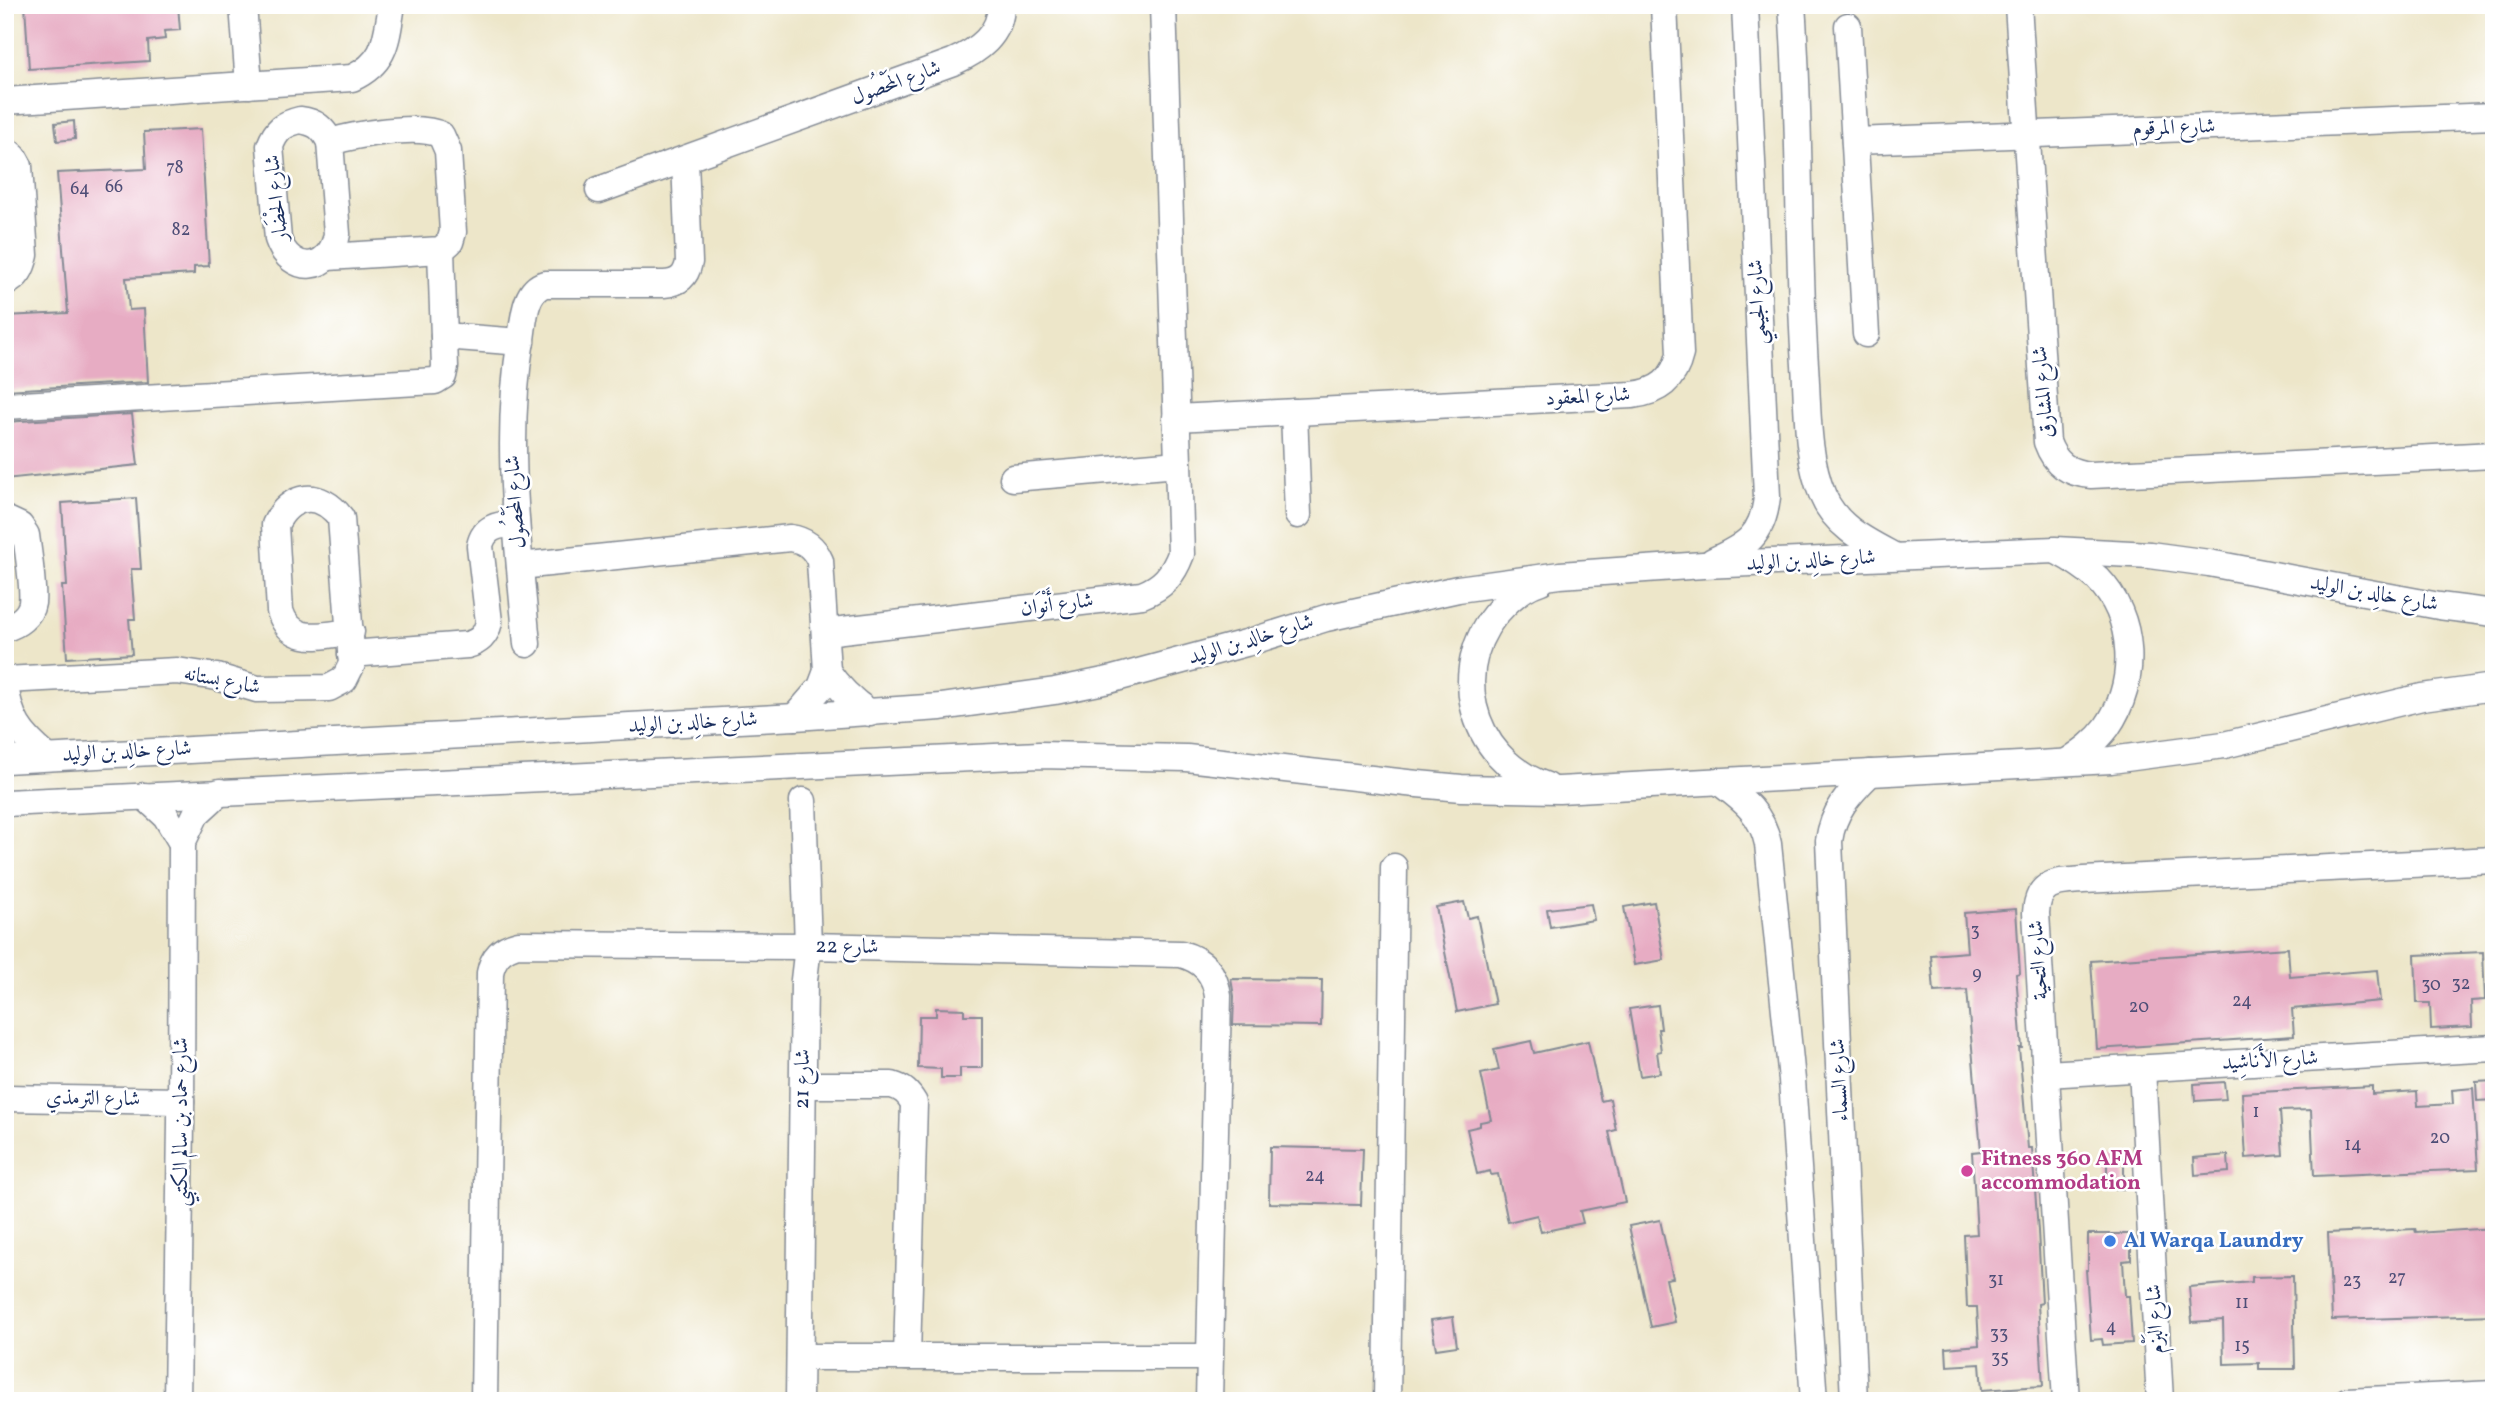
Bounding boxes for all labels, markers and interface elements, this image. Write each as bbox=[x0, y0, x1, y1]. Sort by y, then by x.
street label: شارع المَحْصُول bbox=[845, 49, 946, 115]
street label: شارع المرقوم bbox=[2132, 112, 2216, 146]
street label: شارع الحْضَار bbox=[255, 153, 298, 245]
house number: 78 bbox=[166, 156, 184, 181]
house number: 66 bbox=[105, 175, 123, 200]
house number: 64 bbox=[70, 177, 90, 202]
house number: 82 bbox=[172, 218, 190, 243]
street label: شارع الجيمي bbox=[1741, 258, 1779, 346]
street label: شارع المشارق bbox=[2026, 345, 2064, 439]
street label: شارع المعقود bbox=[1545, 380, 1631, 416]
street label: شارع المَحْصُول bbox=[493, 454, 536, 550]
street label: شارع خالِد بن الوليد bbox=[1746, 543, 1877, 581]
street label: شارع خالِد بن الوليد bbox=[2307, 568, 2440, 622]
street label: شارع أَنْوَان bbox=[1018, 582, 1095, 626]
street label: شارع خالِد بن الوليد bbox=[1185, 607, 1318, 675]
street label: شارع بستانه bbox=[181, 659, 263, 705]
street label: شارع خالِد بن الوليد bbox=[628, 705, 759, 743]
street label: شارع خالِد بن الوليد bbox=[62, 734, 193, 772]
house number: 3 bbox=[1970, 919, 1980, 944]
street label: شارع التحية bbox=[2022, 919, 2058, 1001]
street label: شارع 22 bbox=[815, 932, 879, 964]
house number: 9 bbox=[1972, 962, 1982, 987]
house number: 32 bbox=[2452, 972, 2470, 997]
house number: 30 bbox=[2421, 973, 2441, 998]
house number: 24 bbox=[2232, 989, 2252, 1014]
house number: 20 bbox=[2129, 995, 2149, 1020]
street label: شارع حماد بن سالم الكتبي bbox=[167, 1037, 200, 1207]
street label: شارع السماء bbox=[1823, 1038, 1859, 1122]
street label: شارع الأَنَاشِيد bbox=[2221, 1040, 2319, 1080]
street label: شارع 21 bbox=[788, 1049, 820, 1109]
street label: شارع الترمذي bbox=[45, 1084, 141, 1116]
house number: 1 bbox=[2253, 1100, 2259, 1125]
house number: 20 bbox=[2430, 1126, 2450, 1151]
house number: 14 bbox=[2344, 1133, 2362, 1158]
place label: Fitness 360 AFM accommodation bbox=[1981, 1145, 2143, 1198]
marker: Fitness 360 AFM accommodation bbox=[1959, 1163, 1975, 1179]
house number: 24 bbox=[1305, 1164, 1325, 1189]
place label: Al Warqa Laundry bbox=[2124, 1227, 2304, 1256]
marker: Al Warqa Laundry bbox=[2102, 1233, 2118, 1249]
house number: 27 bbox=[2388, 1266, 2406, 1291]
house number: 31 bbox=[1988, 1268, 2004, 1293]
house number: 23 bbox=[2343, 1269, 2361, 1294]
street label: شارع البَزْم bbox=[2137, 1283, 2174, 1355]
house number: 11 bbox=[2235, 1291, 2249, 1316]
house number: 4 bbox=[2106, 1315, 2116, 1340]
house number: 33 bbox=[1990, 1322, 2008, 1347]
house number: 15 bbox=[2234, 1334, 2250, 1359]
house number: 35 bbox=[1991, 1346, 2009, 1371]

